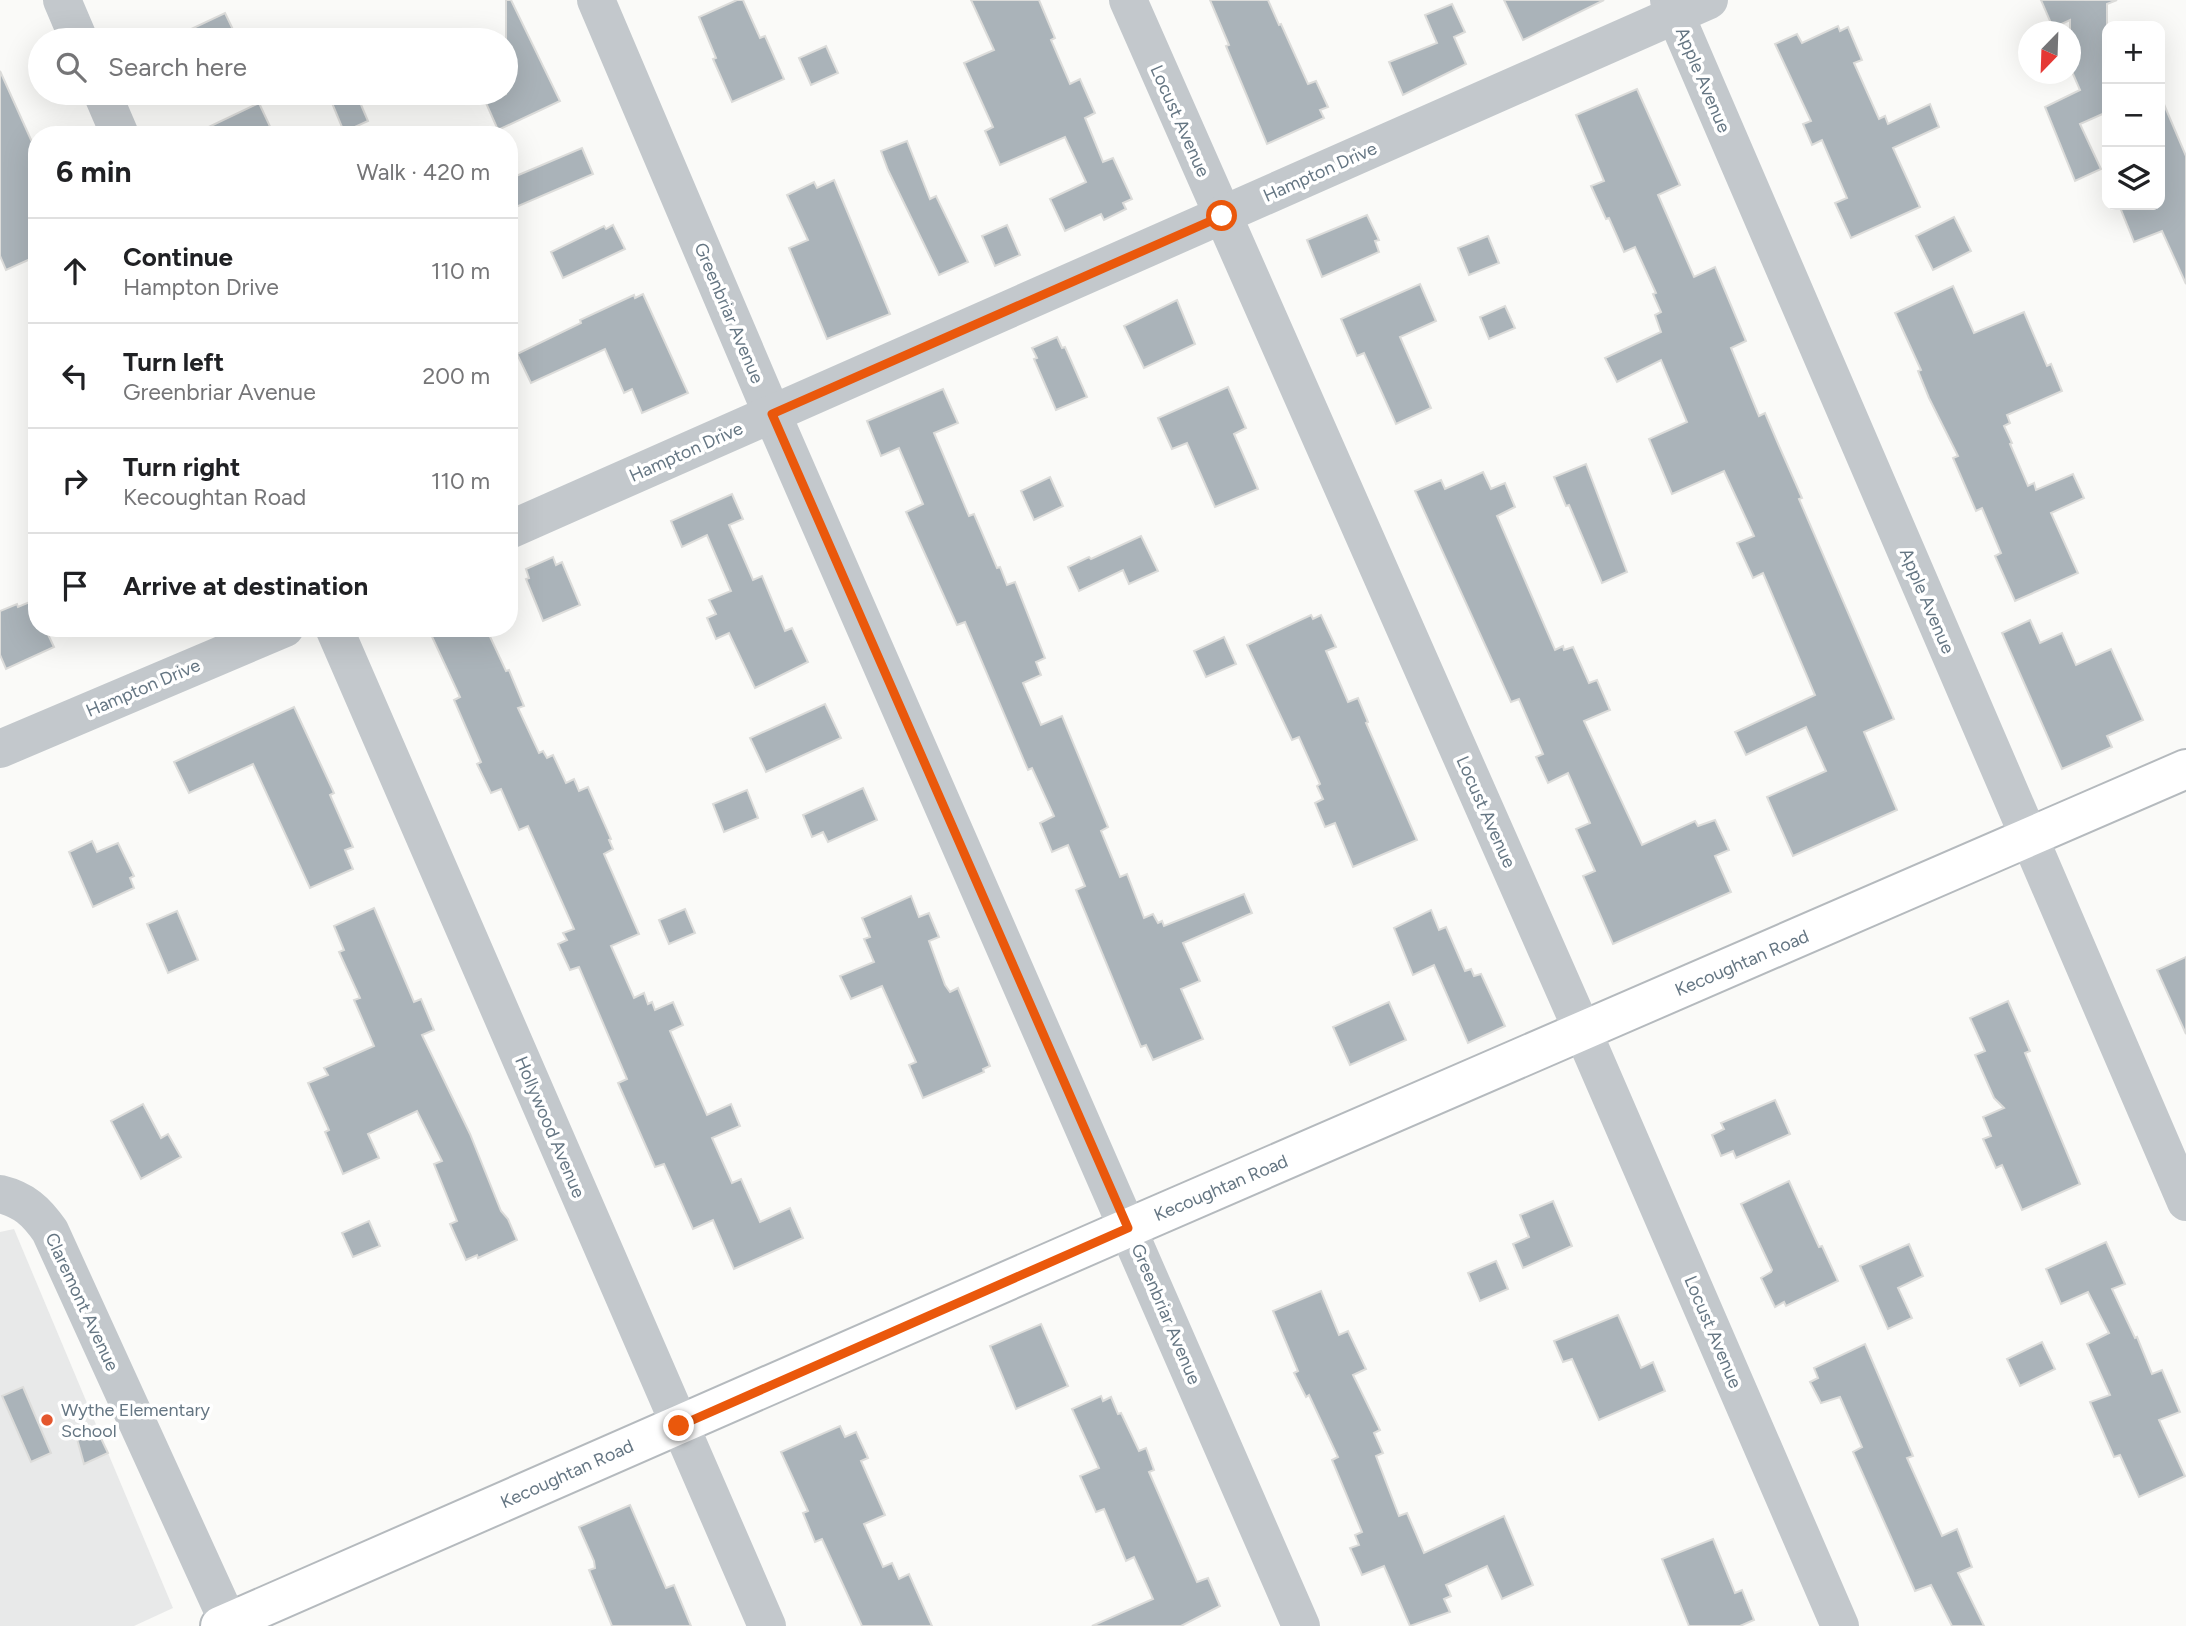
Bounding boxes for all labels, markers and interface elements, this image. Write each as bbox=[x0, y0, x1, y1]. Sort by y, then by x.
north arrow bbox=[2018, 21, 2081, 84]
map controls bbox=[2102, 21, 2165, 210]
button: + bbox=[2102, 21, 2165, 84]
street label: Apple Avenue bbox=[1671, 24, 1735, 136]
search box bbox=[28, 28, 518, 105]
icon: search bbox=[52, 48, 90, 86]
text: Search here bbox=[108, 51, 247, 83]
street label: Locust Avenue bbox=[1146, 62, 1215, 180]
button: − bbox=[2102, 84, 2165, 147]
street label: Hampton Drive bbox=[1260, 137, 1380, 207]
button: layers bbox=[2102, 147, 2165, 210]
text: 6 min bbox=[56, 153, 132, 190]
text: Walk · 420 m bbox=[357, 158, 490, 186]
route start bbox=[1206, 200, 1237, 231]
street label: Greenbriar Avenue bbox=[689, 239, 769, 387]
text: Continue bbox=[123, 241, 233, 273]
icon: ahead bbox=[56, 252, 94, 290]
text: 110 m bbox=[431, 257, 490, 285]
text: Hampton Drive bbox=[123, 273, 279, 301]
text: Turn left bbox=[123, 346, 224, 378]
icon: left bbox=[56, 357, 94, 395]
text: 200 m bbox=[422, 362, 490, 390]
text: Greenbriar Avenue bbox=[123, 378, 316, 406]
street label: Hampton Drive bbox=[626, 417, 746, 487]
text: Turn right bbox=[123, 451, 240, 483]
icon: right bbox=[56, 462, 94, 500]
text: 110 m bbox=[431, 467, 490, 495]
text: Kecoughtan Road bbox=[123, 483, 306, 511]
street label: Apple Avenue bbox=[1895, 545, 1959, 657]
icon: arrive bbox=[56, 567, 94, 605]
text: Arrive at destination bbox=[123, 570, 368, 602]
street label: Hampton Drive bbox=[83, 654, 204, 722]
street label: Locust Avenue bbox=[1452, 753, 1521, 871]
street label: Kecoughtan Road bbox=[1672, 925, 1812, 1001]
street label: Hollywood Avenue bbox=[510, 1053, 590, 1201]
street label: Kecoughtan Road bbox=[1151, 1150, 1291, 1226]
street label: Claremont Avenue bbox=[40, 1229, 124, 1375]
street label: Greenbriar Avenue bbox=[1126, 1240, 1206, 1388]
street label: Locust Avenue bbox=[1679, 1272, 1747, 1392]
place label: Wythe Elementary School bbox=[61, 1399, 211, 1442]
route end bbox=[663, 1410, 694, 1441]
marker: Wythe Elementary School bbox=[39, 1412, 55, 1428]
street label: Kecoughtan Road bbox=[497, 1435, 637, 1513]

